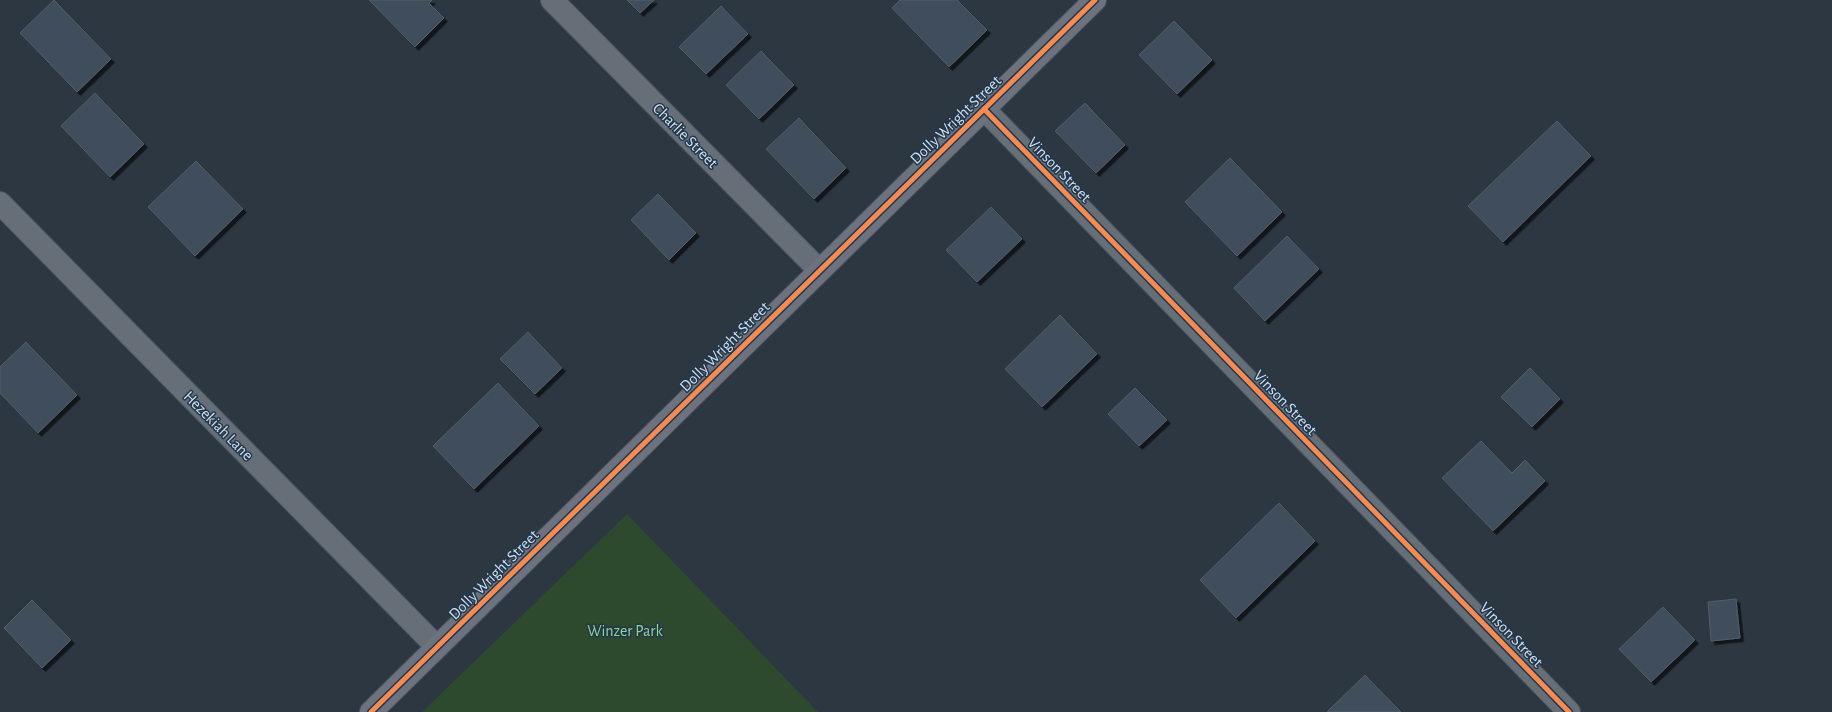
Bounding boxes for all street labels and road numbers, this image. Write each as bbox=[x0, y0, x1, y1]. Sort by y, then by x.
street label: Dolly Wright Street bbox=[907, 72, 1005, 168]
street label: Charlie Street bbox=[650, 100, 721, 171]
street label: Vinson Street bbox=[1025, 134, 1094, 205]
street label: Dolly Wright Street bbox=[677, 299, 773, 395]
street label: Vinson Street bbox=[1251, 367, 1320, 438]
street label: Hezekiah Lane bbox=[181, 388, 256, 463]
street label: Dolly Wright Street bbox=[446, 527, 542, 623]
street label: Vinson Street bbox=[1477, 599, 1546, 670]

